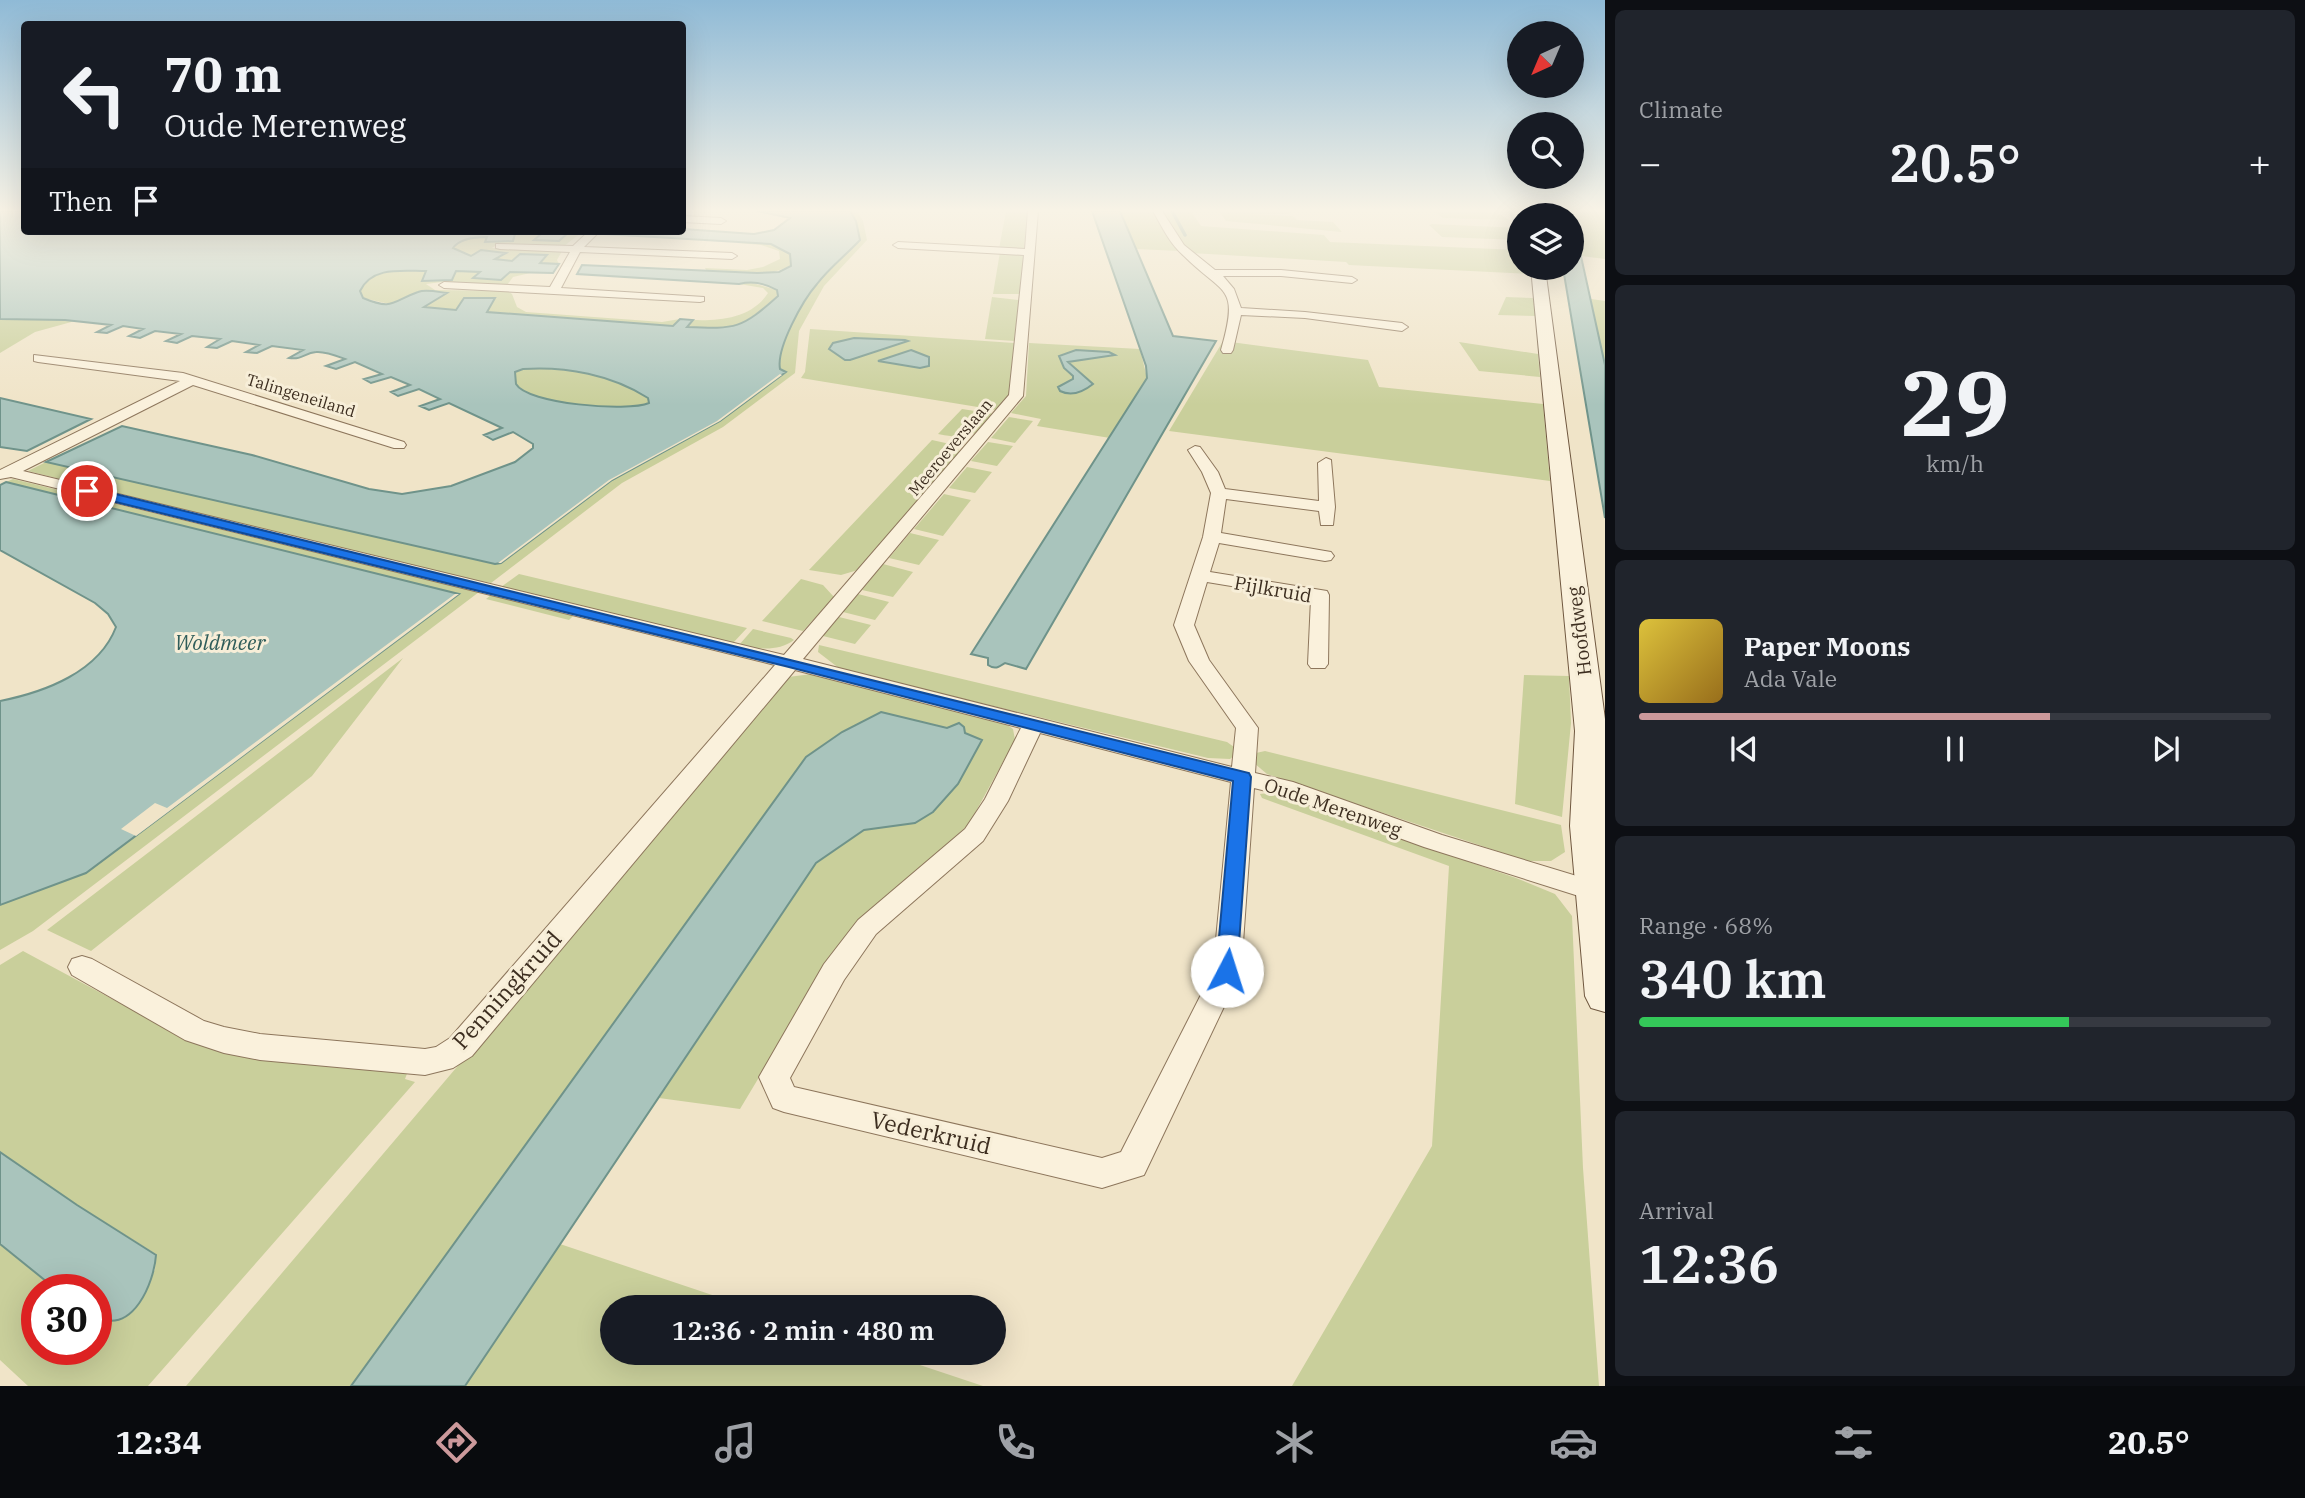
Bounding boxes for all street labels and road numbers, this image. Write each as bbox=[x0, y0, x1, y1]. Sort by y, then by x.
street label: Talingeneiland bbox=[244, 369, 358, 421]
street label: Meeroeverslaan bbox=[904, 394, 996, 500]
street label: Pijlkruid bbox=[1232, 570, 1314, 608]
street label: Hoofdweg bbox=[1562, 584, 1596, 677]
street label: Oude Merenweg bbox=[1261, 772, 1406, 842]
street label: Penningkruid bbox=[445, 924, 567, 1055]
street label: Vederkruid bbox=[868, 1104, 994, 1160]

